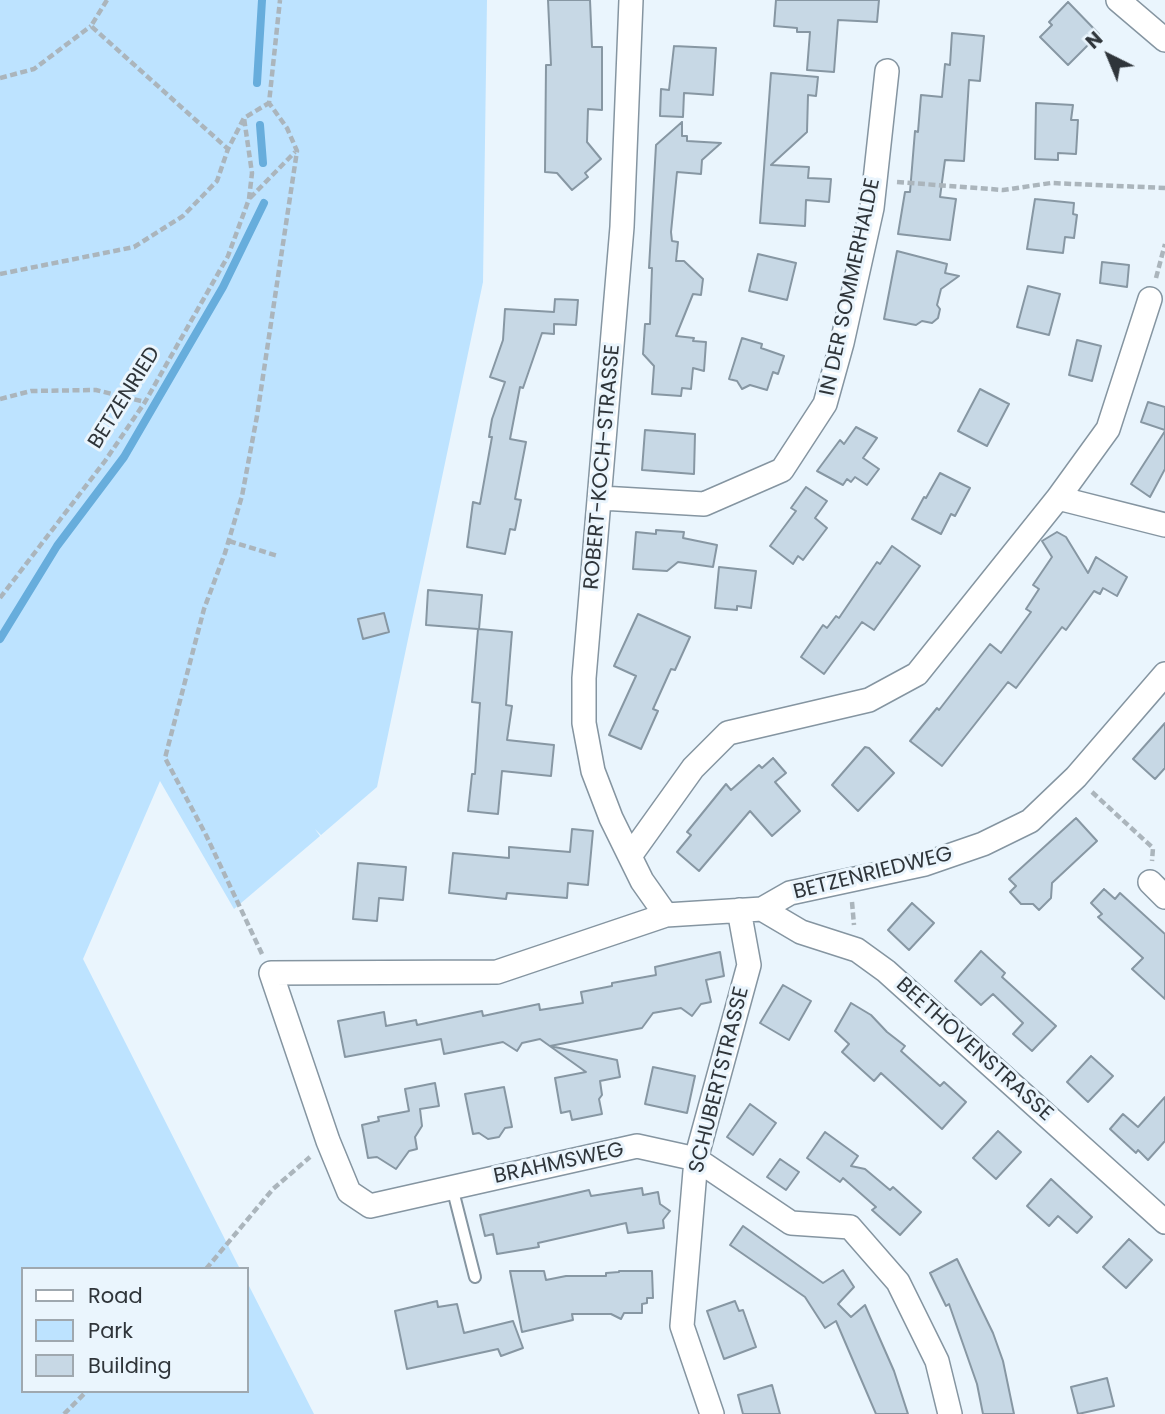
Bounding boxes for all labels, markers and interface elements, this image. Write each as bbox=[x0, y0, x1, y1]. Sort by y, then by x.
north arrow bbox=[1074, 21, 1144, 91]
text: N bbox=[1080, 26, 1109, 55]
street label: IN DER SOMMERHALDE bbox=[816, 176, 886, 398]
street label: BETZENRIED bbox=[84, 342, 166, 454]
street label: ROBERT-KOCH-STRASSE bbox=[580, 343, 626, 591]
street label: BETZENRIEDWEG bbox=[791, 842, 955, 906]
street label: BEETHOVENSTRASSE bbox=[890, 973, 1058, 1127]
street label: SCHUBERTSTRASSE bbox=[685, 984, 755, 1176]
street label: BRAHMSWEG bbox=[492, 1138, 626, 1190]
legend bbox=[21, 1267, 248, 1393]
text: Road bbox=[88, 1281, 143, 1310]
text: Park bbox=[88, 1316, 133, 1345]
text: Building bbox=[88, 1351, 172, 1380]

